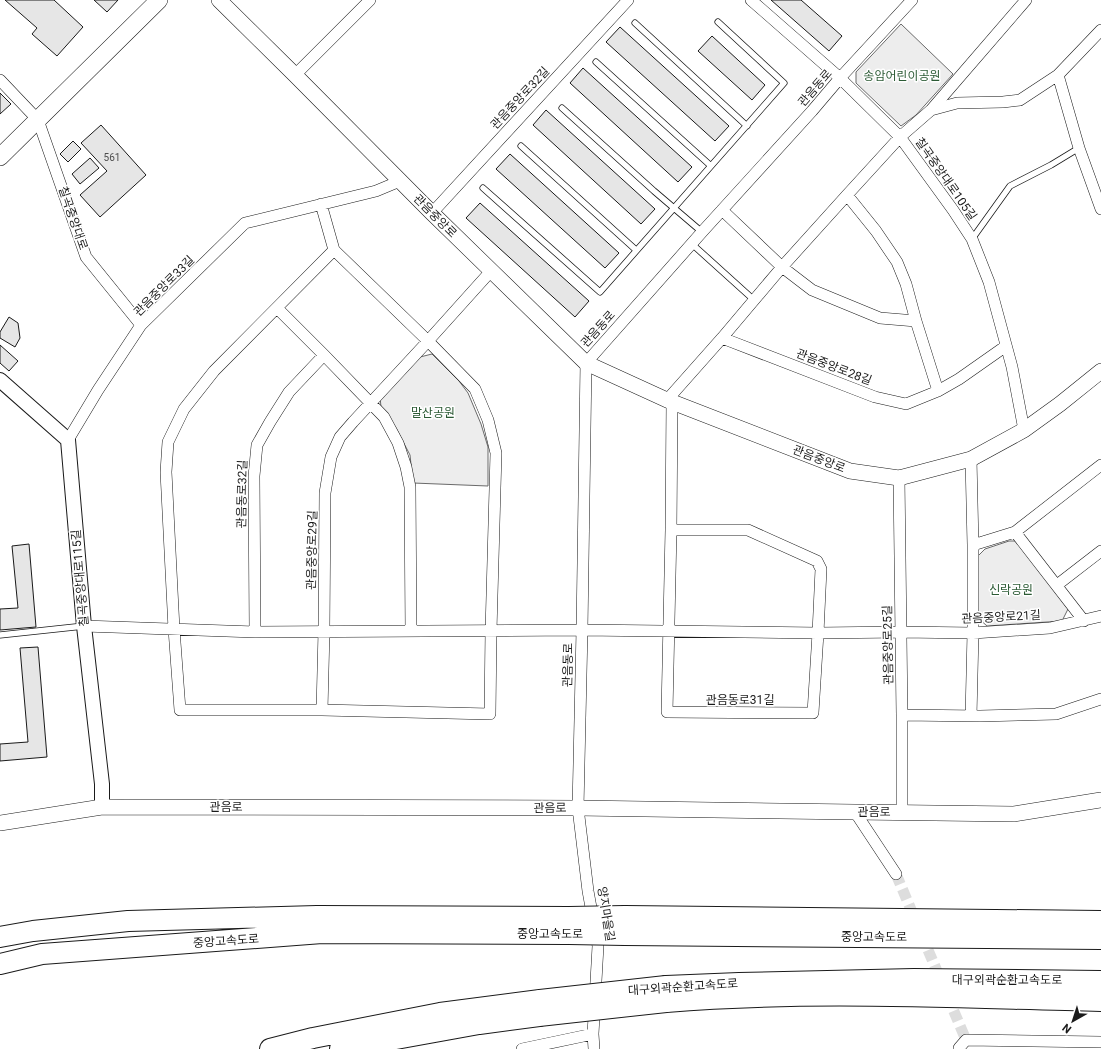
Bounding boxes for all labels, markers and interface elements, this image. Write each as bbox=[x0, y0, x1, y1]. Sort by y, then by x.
street label: 관음중앙로32길 bbox=[488, 64, 552, 132]
street label: 관음동로 bbox=[795, 67, 835, 109]
park label: 송암어린이공원 bbox=[863, 69, 941, 83]
street label: 칠곡중앙대로105길 bbox=[912, 135, 980, 223]
house number: 561 bbox=[104, 152, 120, 163]
street label: 칠곡중앙대로 bbox=[56, 184, 90, 252]
street label: 관음중앙로 bbox=[411, 192, 459, 240]
street label: 관음중앙로33길 bbox=[131, 253, 197, 319]
street label: 관음동로 bbox=[578, 308, 618, 350]
street label: 관음중앙로28길 bbox=[794, 346, 874, 388]
park label: 말산공원 bbox=[411, 406, 455, 420]
street label: 관음중앙로 bbox=[791, 443, 847, 475]
street label: 관음동로32길 bbox=[234, 460, 250, 528]
street label: 관음중앙로29길 bbox=[304, 510, 320, 590]
street label: 칠곡중앙대로115길 bbox=[69, 529, 91, 627]
park label: 신락공원 bbox=[989, 583, 1033, 597]
street label: 관음중앙로25길 bbox=[880, 605, 896, 685]
street label: 관음중앙로21길 bbox=[961, 608, 1041, 626]
street label: 관음동로 bbox=[561, 643, 575, 687]
street label: 관음동로31길 bbox=[706, 693, 774, 707]
street label: 관음로 bbox=[209, 800, 243, 814]
street label: 관음로 bbox=[533, 801, 567, 815]
street label: 관음로 bbox=[857, 805, 891, 819]
street label: 양지마을길 bbox=[595, 886, 617, 942]
street label: 중앙고속도로 bbox=[517, 927, 583, 941]
street label: 중앙고속도로 bbox=[841, 930, 907, 944]
street label: 중앙고속도로 bbox=[192, 932, 260, 950]
street label: 대구외곽순환고속도로 bbox=[952, 973, 1062, 987]
street label: 대구외곽순환고속도로 bbox=[627, 976, 739, 998]
north arrow bbox=[1053, 1001, 1093, 1041]
text: N bbox=[1060, 1021, 1074, 1036]

